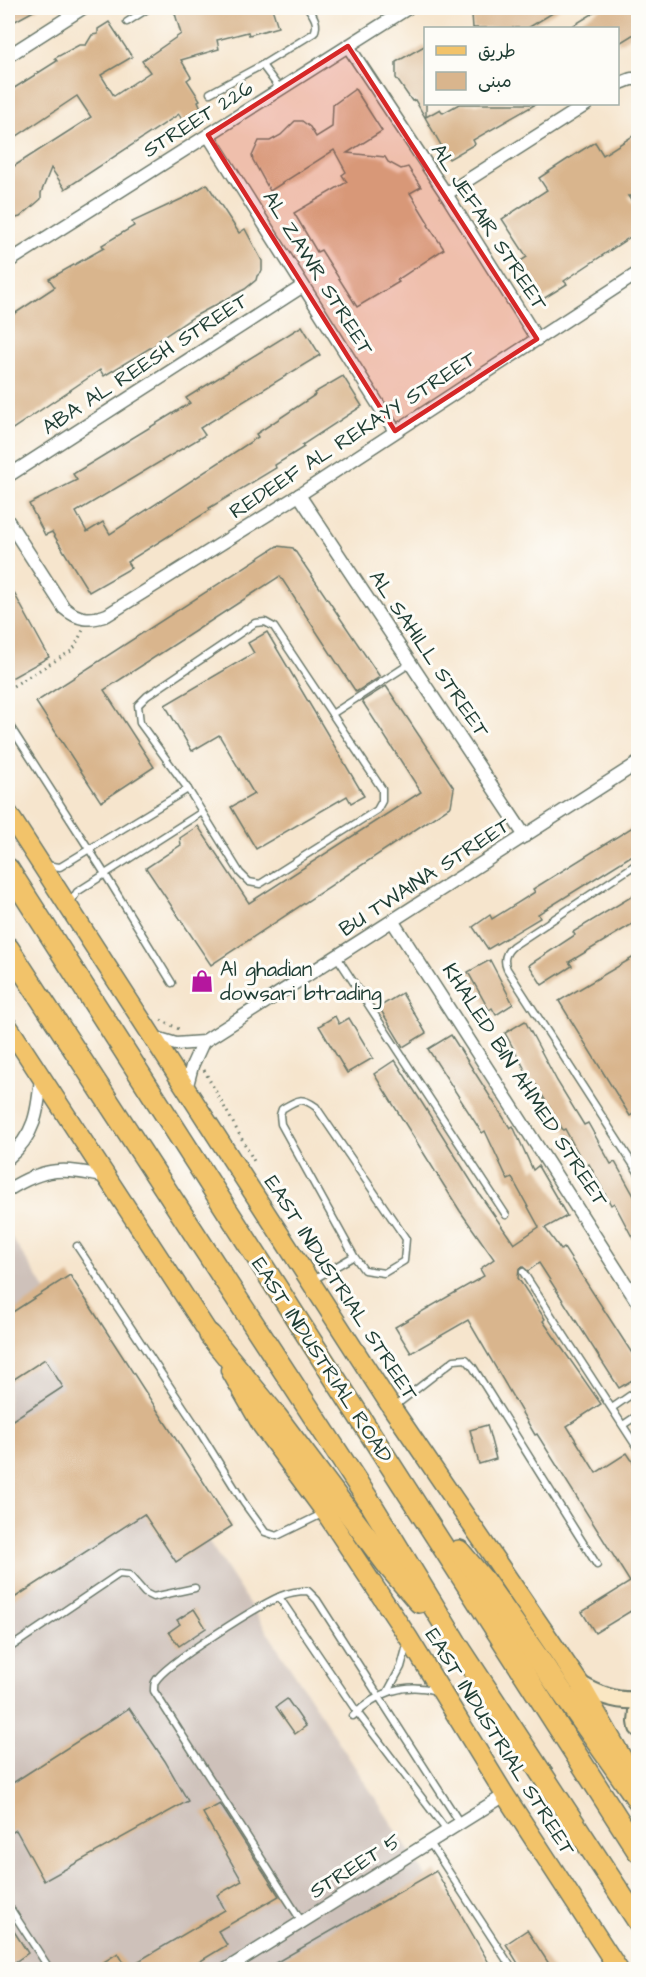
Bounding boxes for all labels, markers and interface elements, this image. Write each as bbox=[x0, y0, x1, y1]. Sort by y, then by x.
legend bbox=[424, 27, 619, 105]
text: طريق bbox=[478, 39, 516, 64]
text: مبنى bbox=[478, 69, 512, 94]
street label: STREET 226 bbox=[137, 74, 259, 164]
street label: AL JEFAIR STREET bbox=[424, 138, 554, 317]
street label: AL ZAWR STREET bbox=[256, 185, 381, 362]
street label: ABA AL REESH STREET bbox=[36, 286, 255, 442]
street label: REDEEF AL REKAYY STREET bbox=[224, 344, 483, 526]
street label: AL SAHILL STREET bbox=[362, 565, 496, 744]
street label: BU TWAINA STREET bbox=[334, 810, 517, 943]
place label: Al ghadian dowsari btrading bbox=[220, 955, 382, 1010]
street label: KHALED BIN AHMED STREET bbox=[435, 958, 615, 1213]
shop icon: Al ghadian dowsari btrading bbox=[189, 968, 215, 994]
street label: EAST INDUSTRIAL STREET bbox=[257, 1170, 425, 1407]
street label: EAST INDUSTRIAL ROAD bbox=[245, 1252, 400, 1469]
street label: EAST INDUSTRIAL STREET bbox=[418, 1623, 583, 1862]
street label: STREET 5 bbox=[304, 1826, 406, 1906]

